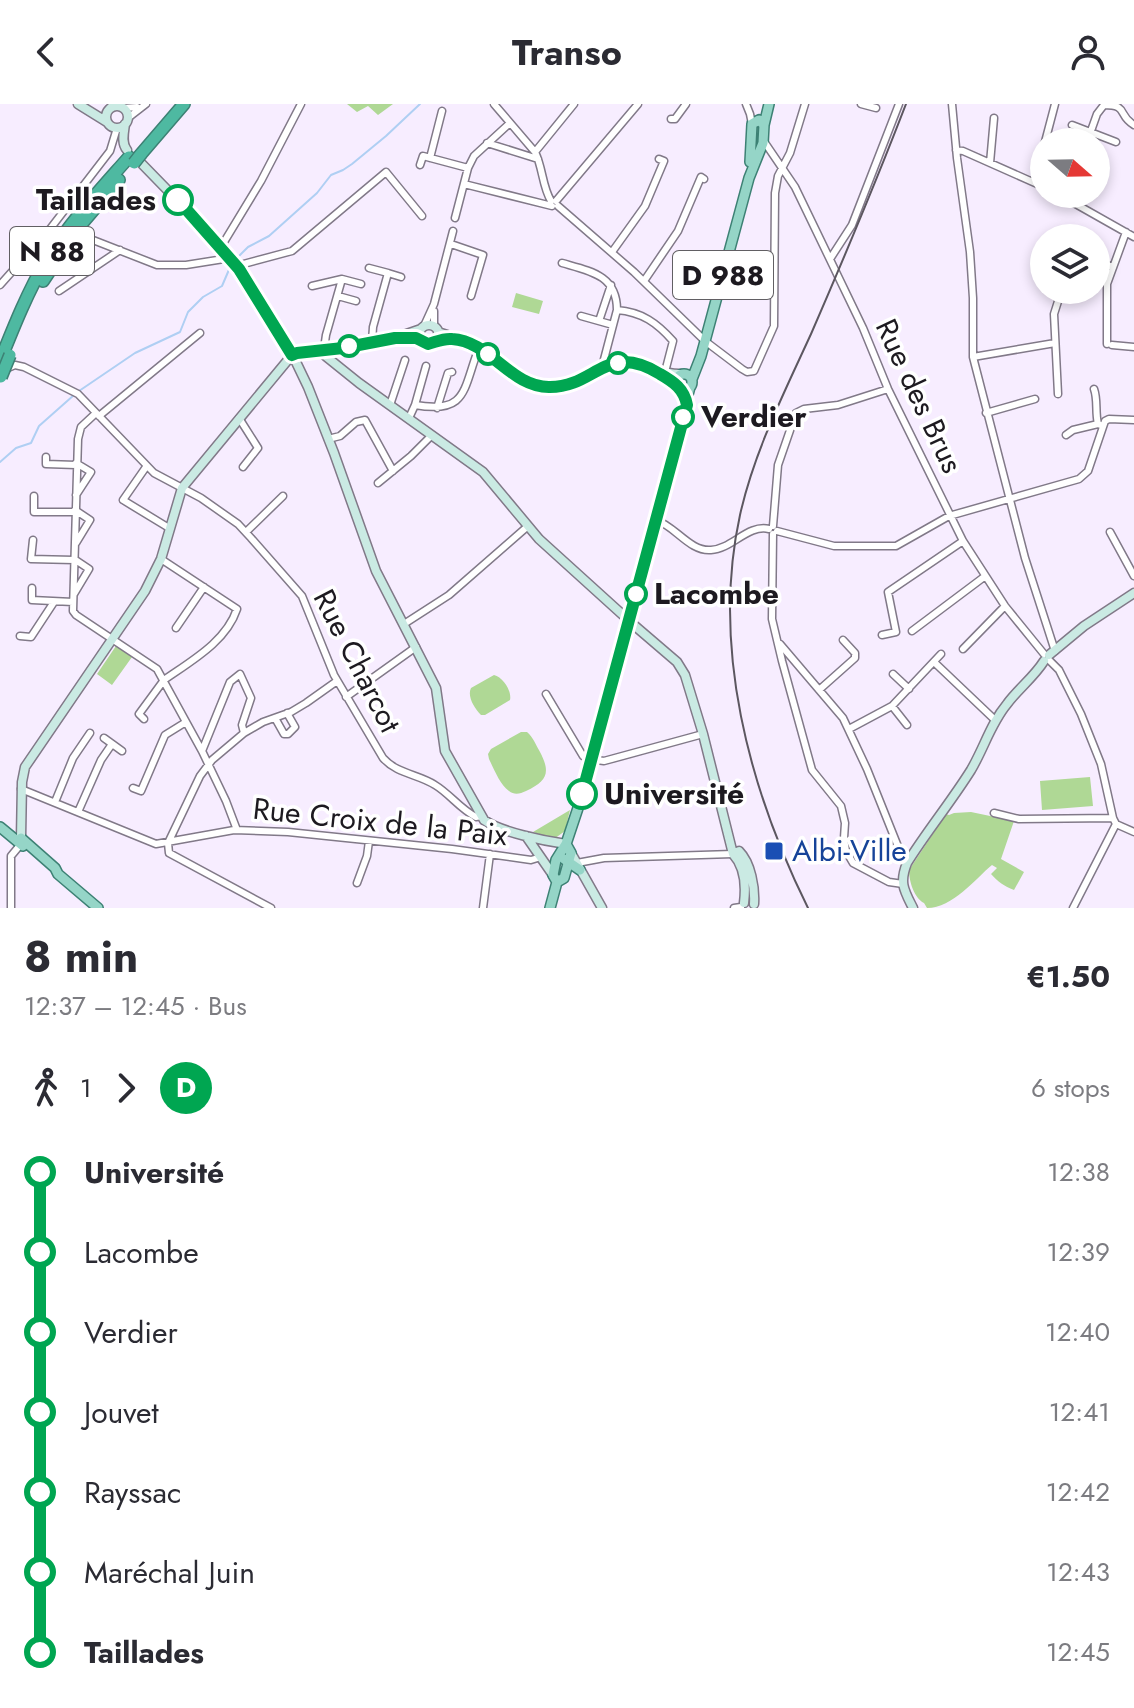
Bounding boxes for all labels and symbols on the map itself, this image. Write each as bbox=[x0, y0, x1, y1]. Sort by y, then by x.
north arrow bbox=[1030, 128, 1110, 208]
place label: Taillades bbox=[36, 178, 156, 221]
marker: Taillades bbox=[163, 185, 193, 215]
road number: N 88 bbox=[10, 227, 94, 275]
road number: D 988 bbox=[673, 251, 773, 299]
street label: Rue des Brus bbox=[865, 312, 974, 480]
unlabelled marker bbox=[338, 335, 360, 357]
unlabelled marker bbox=[477, 343, 499, 365]
unlabelled marker bbox=[607, 352, 629, 374]
place label: Verdier bbox=[700, 395, 807, 438]
marker: Verdier bbox=[672, 406, 694, 428]
place label: Lacombe bbox=[654, 572, 779, 615]
street label: Rue Charcot bbox=[303, 582, 412, 741]
marker: Lacombe bbox=[625, 583, 647, 605]
place label: Université bbox=[604, 772, 744, 815]
marker: Université bbox=[567, 779, 597, 809]
street label: Rue Croix de la Paix bbox=[251, 787, 510, 856]
place label: Albi-Ville bbox=[792, 829, 907, 872]
marker: Albi-Ville bbox=[763, 840, 785, 862]

